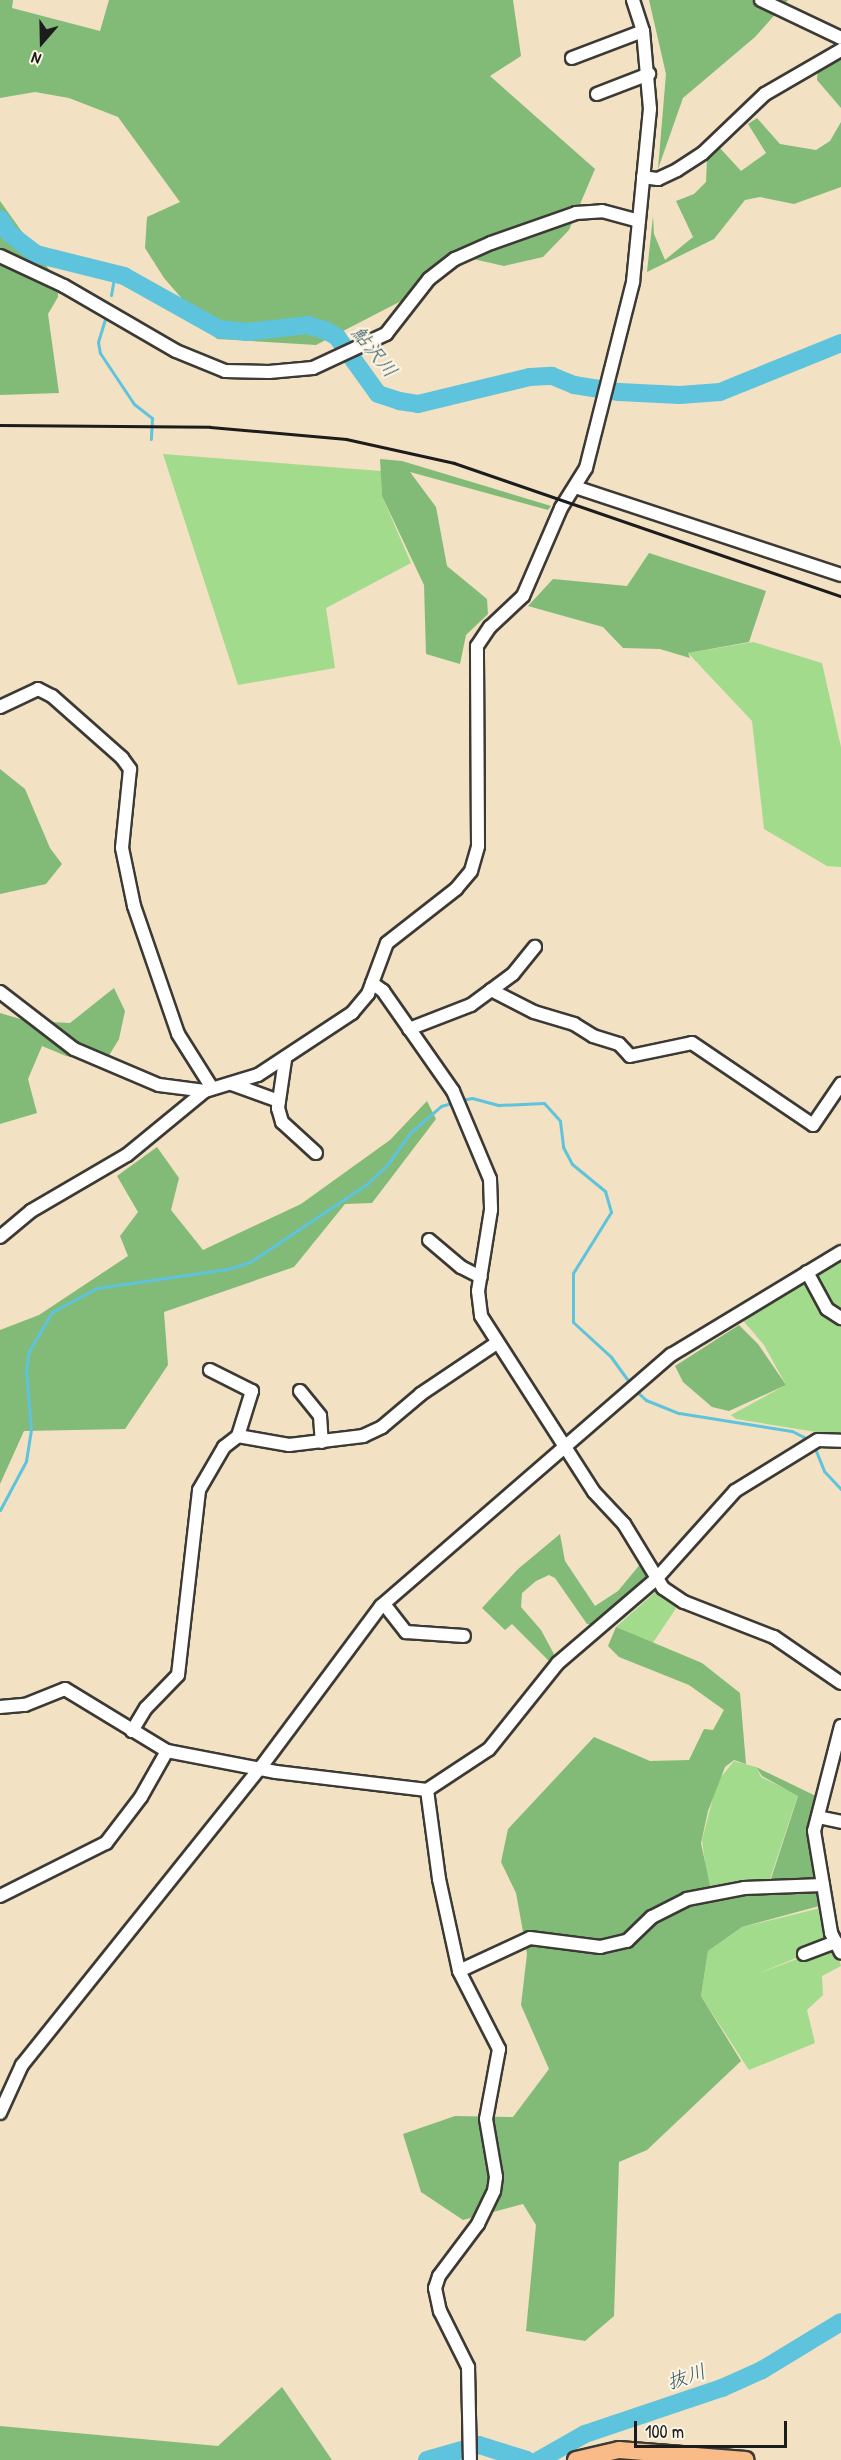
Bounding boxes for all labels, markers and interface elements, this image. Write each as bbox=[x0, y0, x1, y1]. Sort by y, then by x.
north arrow bbox=[12, 12, 72, 72]
text: N bbox=[28, 47, 44, 71]
water label: 鮎沢川 bbox=[347, 320, 403, 382]
water label: 抜川 bbox=[663, 2358, 709, 2394]
scale bar bbox=[637, 2409, 790, 2447]
text: 100 m bbox=[645, 2419, 684, 2444]

